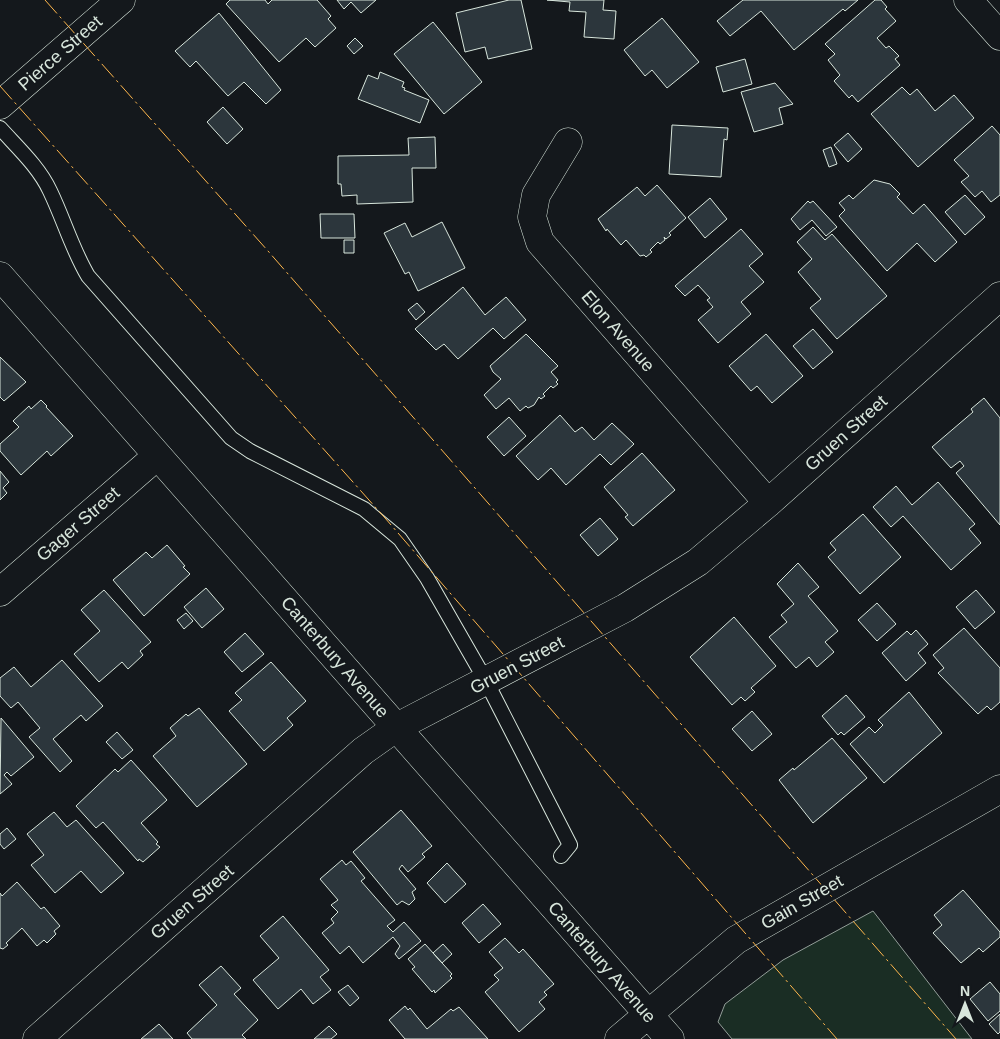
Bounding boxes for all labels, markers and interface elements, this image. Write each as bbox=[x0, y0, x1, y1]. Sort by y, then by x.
street label: Pierce Street bbox=[14, 11, 106, 95]
street label: Elon Avenue bbox=[577, 286, 659, 376]
street label: Gruen Street bbox=[801, 391, 891, 475]
street label: Gager Street bbox=[33, 483, 123, 565]
street label: Canterbury Avenue bbox=[277, 592, 393, 722]
street label: Gruen Street bbox=[467, 632, 567, 698]
street label: Gruen Street bbox=[147, 861, 237, 943]
street label: Gain Street bbox=[758, 871, 846, 933]
street label: Canterbury Avenue bbox=[544, 897, 660, 1027]
north arrow bbox=[940, 979, 990, 1029]
text: N bbox=[960, 983, 970, 999]

